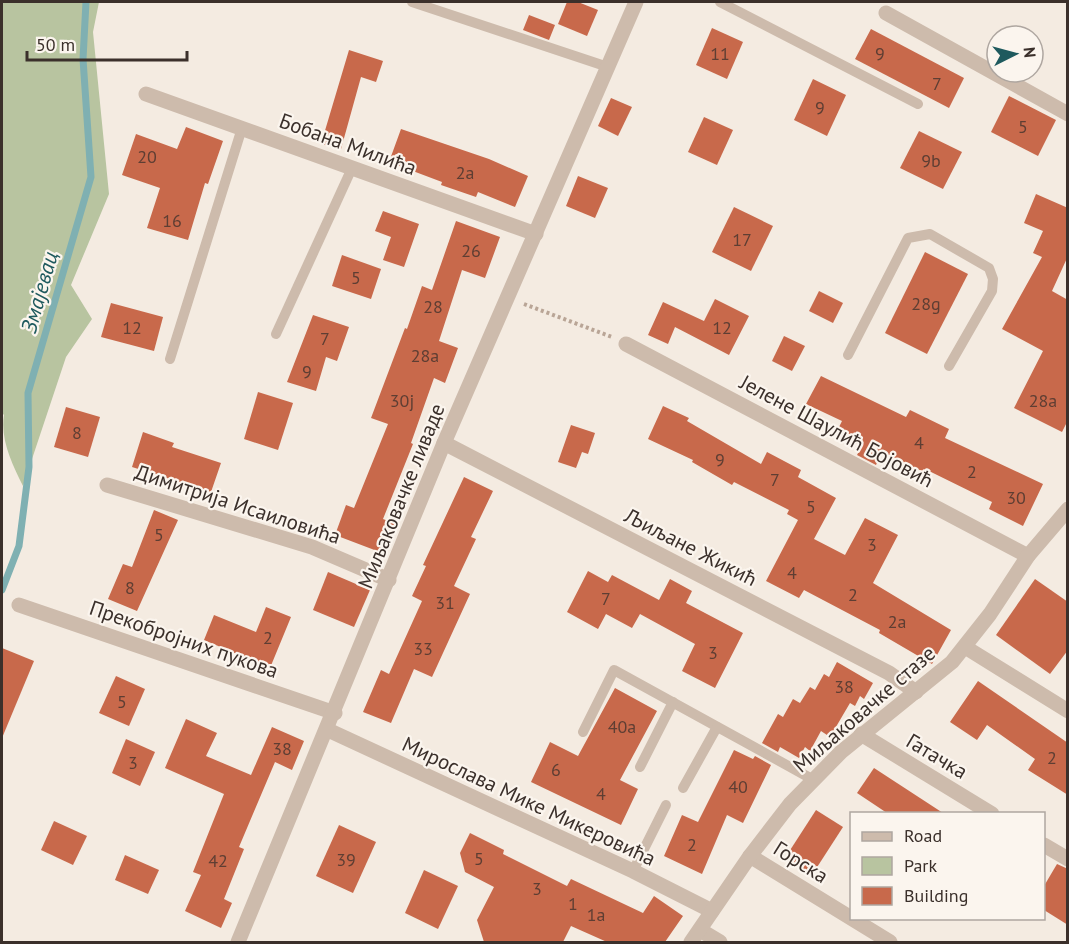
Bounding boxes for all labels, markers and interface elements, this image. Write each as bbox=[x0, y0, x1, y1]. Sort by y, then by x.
scale bar bbox=[27, 24, 188, 62]
north arrow bbox=[985, 24, 1045, 84]
text: 50 m bbox=[36, 33, 75, 56]
house number: 11 bbox=[710, 42, 730, 65]
house number: 9 bbox=[875, 42, 885, 65]
text: N bbox=[1019, 46, 1040, 59]
house number: 7 bbox=[932, 72, 942, 95]
house number: 9 bbox=[815, 96, 825, 119]
street label: Бобана Милића bbox=[276, 107, 420, 181]
house number: 5 bbox=[1018, 115, 1028, 138]
house number: 20 bbox=[137, 145, 157, 168]
house number: 9b bbox=[921, 149, 941, 172]
house number: 2a bbox=[456, 161, 474, 184]
house number: 16 bbox=[162, 209, 182, 232]
house number: 17 bbox=[732, 228, 752, 251]
house number: 26 bbox=[461, 239, 481, 262]
water label: Змајевац bbox=[14, 248, 64, 336]
house number: 5 bbox=[351, 266, 361, 289]
house number: 28g bbox=[911, 292, 941, 315]
house number: 28 bbox=[423, 295, 443, 318]
house number: 12 bbox=[122, 316, 142, 339]
house number: 12 bbox=[712, 316, 732, 339]
house number: 7 bbox=[320, 327, 330, 350]
house number: 28a bbox=[411, 344, 439, 367]
house number: 9 bbox=[302, 360, 312, 383]
street label: Јелене Шаулић Бојовић bbox=[735, 368, 939, 494]
house number: 30j bbox=[390, 389, 414, 412]
house number: 28a bbox=[1029, 389, 1057, 412]
street label: Миљаковачке ливаде bbox=[352, 400, 450, 592]
house number: 8 bbox=[72, 421, 82, 444]
house number: 4 bbox=[914, 431, 924, 454]
house number: 9 bbox=[715, 448, 725, 471]
street label: Димитрија Исаиловића bbox=[132, 458, 344, 550]
house number: 2 bbox=[967, 460, 977, 483]
house number: 7 bbox=[770, 468, 780, 491]
house number: 30 bbox=[1006, 486, 1026, 509]
house number: 5 bbox=[806, 495, 816, 518]
street label: Љиљане Жикић bbox=[619, 501, 762, 592]
house number: 5 bbox=[154, 523, 164, 546]
house number: 3 bbox=[867, 533, 877, 556]
house number: 4 bbox=[787, 561, 797, 584]
house number: 8 bbox=[125, 576, 135, 599]
house number: 2 bbox=[848, 583, 858, 606]
house number: 7 bbox=[601, 587, 611, 610]
house number: 31 bbox=[435, 591, 455, 614]
street label: Прекобројних пукова bbox=[86, 594, 282, 684]
house number: 2a bbox=[888, 610, 906, 633]
house number: 2 bbox=[263, 626, 273, 649]
house number: 33 bbox=[413, 637, 433, 660]
street label: Миљаковачке стазе bbox=[787, 640, 941, 778]
house number: 3 bbox=[708, 641, 718, 664]
house number: 38 bbox=[834, 675, 854, 698]
house number: 5 bbox=[117, 690, 127, 713]
house number: 40a bbox=[608, 715, 636, 738]
street label: Гатачка bbox=[901, 727, 973, 785]
street label: Мирослава Мике Микеровића bbox=[398, 730, 660, 872]
house number: 38 bbox=[272, 737, 292, 760]
house number: 2 bbox=[1047, 746, 1057, 769]
house number: 3 bbox=[128, 751, 138, 774]
house number: 6 bbox=[551, 758, 561, 781]
house number: 40 bbox=[728, 775, 748, 798]
house number: 4 bbox=[596, 782, 606, 805]
legend bbox=[850, 812, 1045, 920]
text: Road bbox=[904, 824, 942, 847]
house number: 2 bbox=[687, 833, 697, 856]
street label: Горска bbox=[769, 835, 833, 889]
house number: 5 bbox=[474, 847, 484, 870]
house number: 39 bbox=[336, 848, 356, 871]
house number: 42 bbox=[208, 849, 228, 872]
text: Park bbox=[904, 854, 937, 877]
house number: 3 bbox=[532, 877, 542, 900]
text: Building bbox=[904, 884, 968, 907]
house number: 1 bbox=[568, 892, 578, 915]
house number: 1a bbox=[587, 903, 605, 926]

